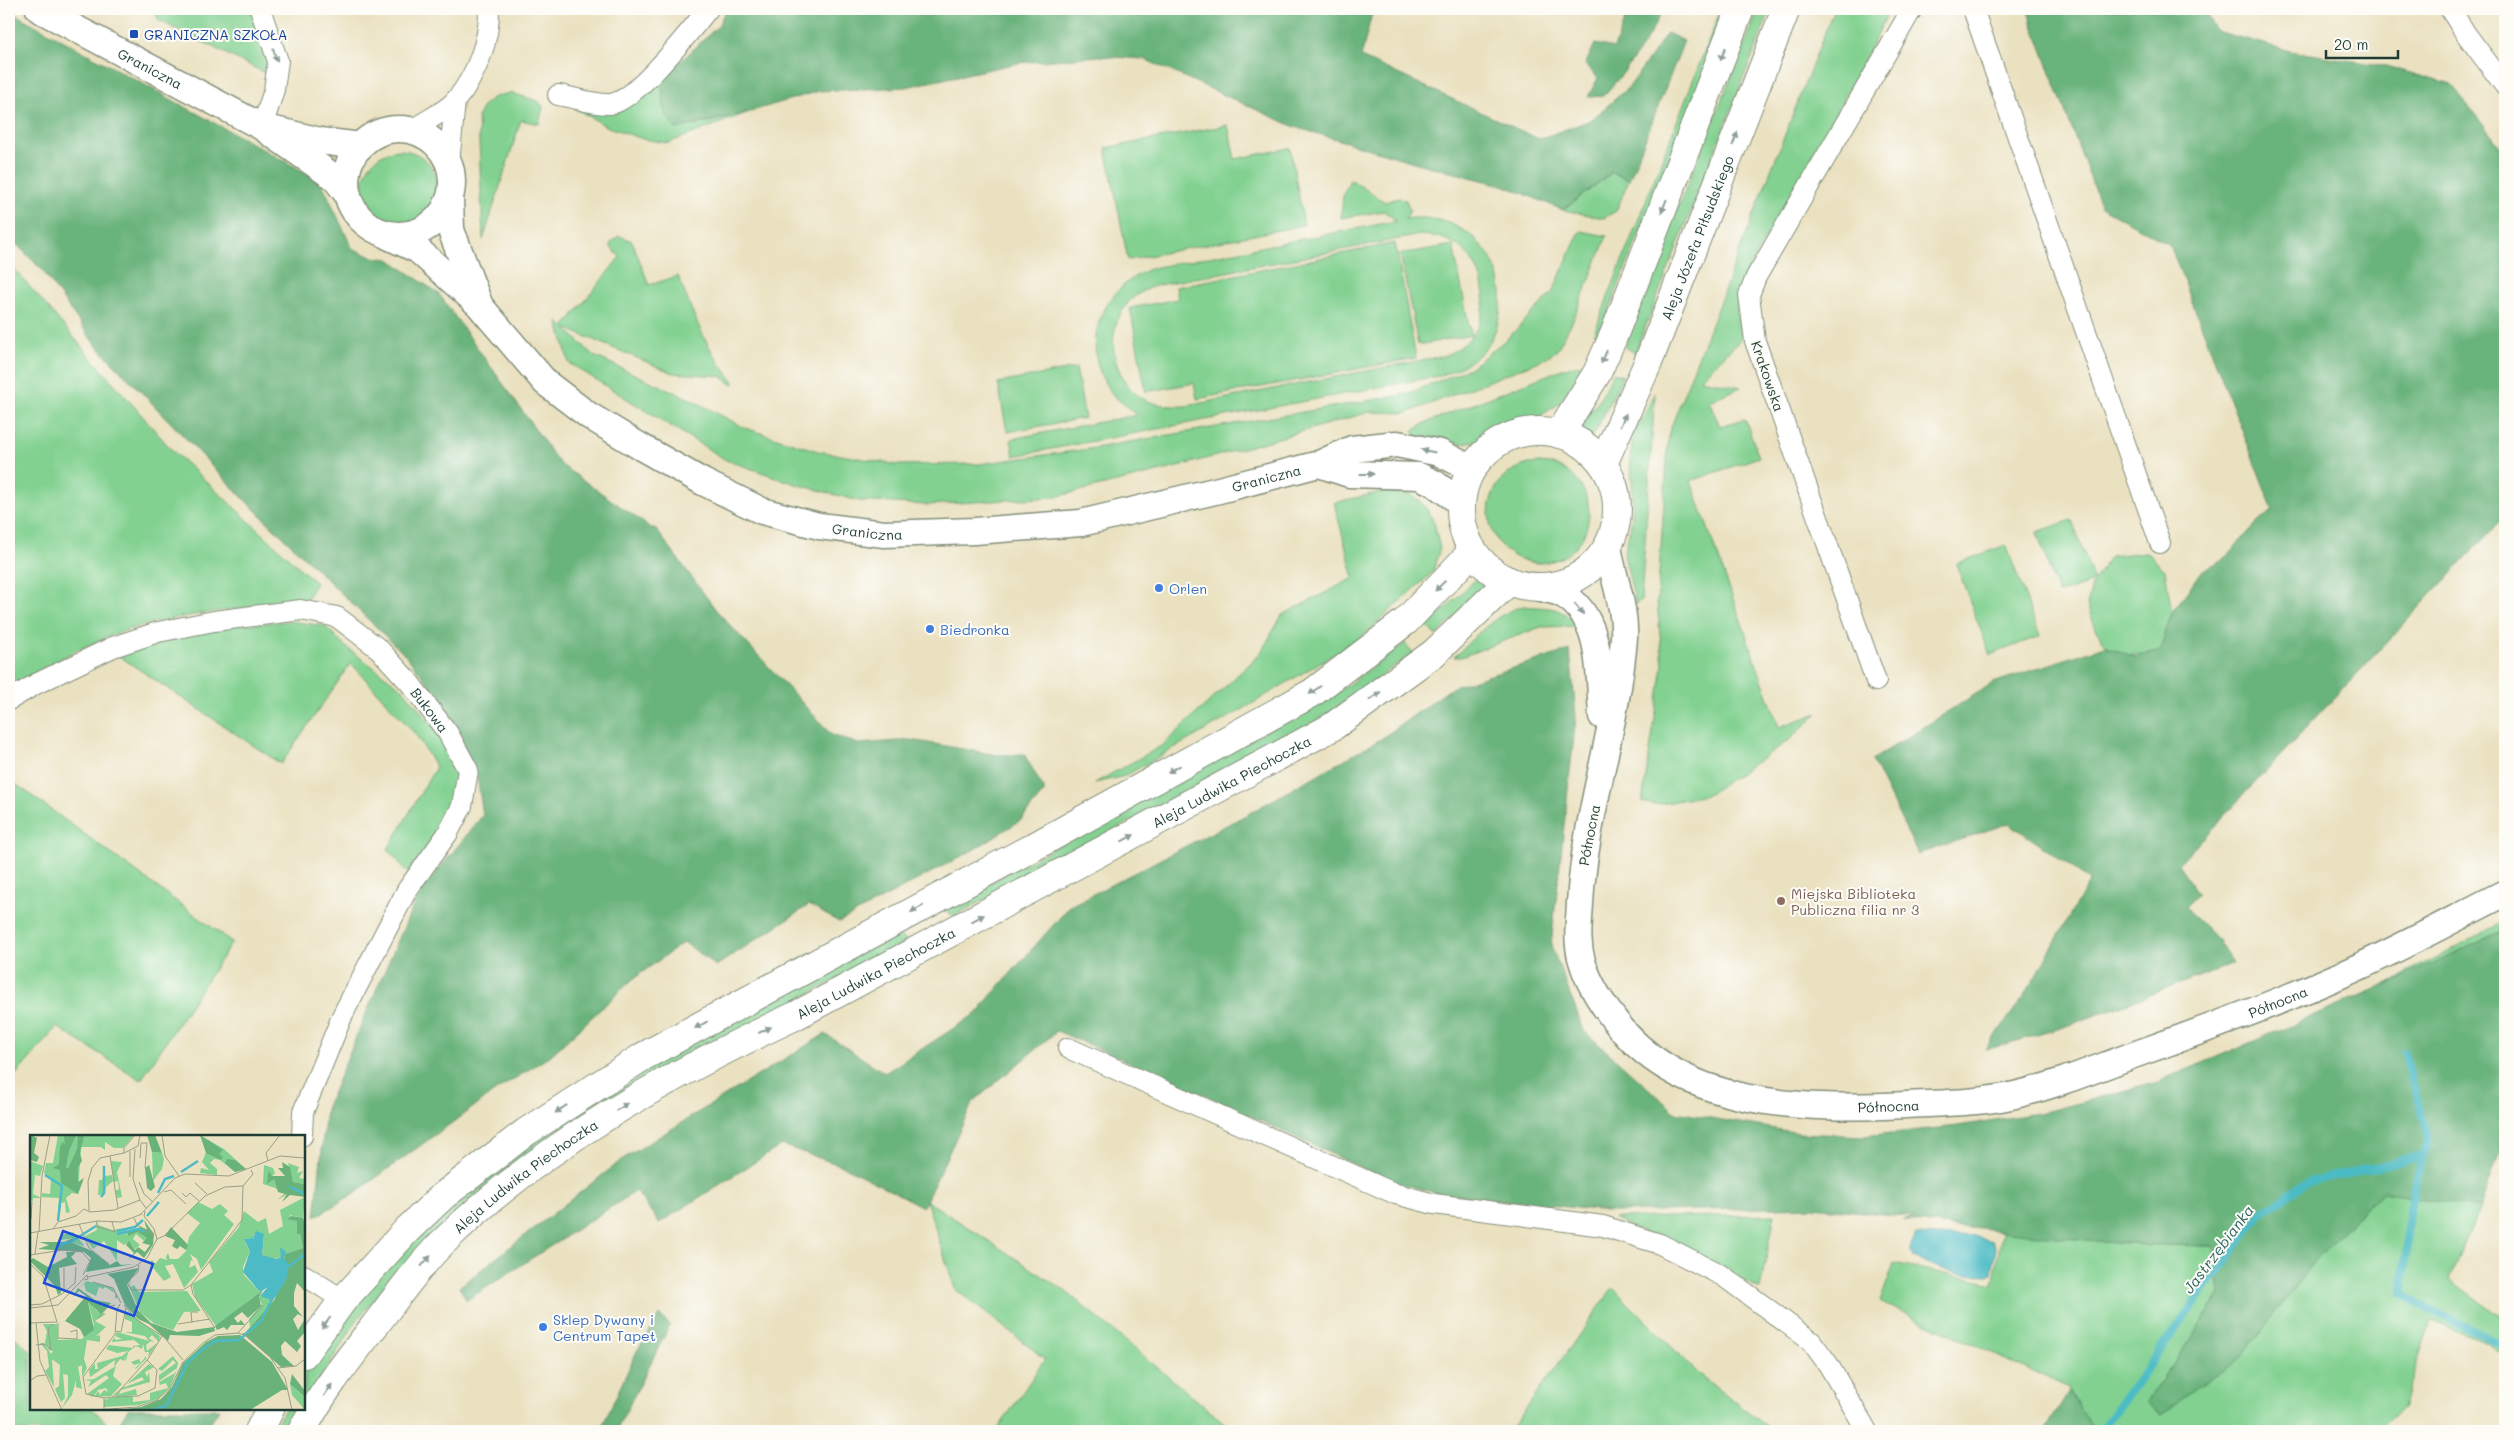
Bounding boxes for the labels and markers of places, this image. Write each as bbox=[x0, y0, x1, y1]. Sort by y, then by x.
place label: GRANICZNA SZKOŁA bbox=[144, 25, 287, 44]
marker: GRANICZNA SZKOŁA bbox=[128, 28, 140, 40]
place label: Orlen bbox=[1169, 579, 1207, 598]
marker: Orlen bbox=[1153, 582, 1165, 594]
place label: Biedronka bbox=[940, 620, 1010, 639]
marker: Biedronka bbox=[924, 623, 936, 635]
place label: Miejska Biblioteka Publiczna filia nr 3 bbox=[1791, 884, 1919, 919]
marker: Miejska Biblioteka Publiczna filia nr 3 bbox=[1775, 895, 1787, 907]
place label: Sklep Dywany i Centrum Tapet bbox=[553, 1310, 656, 1345]
marker: Sklep Dywany i Centrum Tapet bbox=[537, 1321, 549, 1333]

